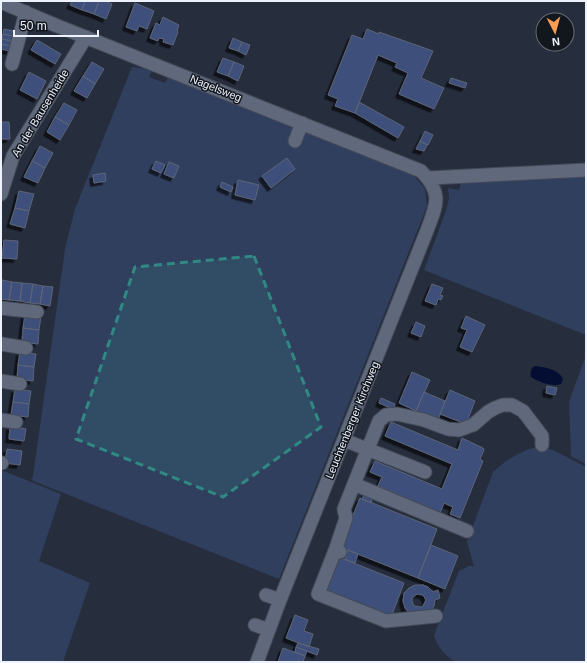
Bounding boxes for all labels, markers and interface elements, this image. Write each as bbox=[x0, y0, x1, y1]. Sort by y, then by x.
scale bar bbox=[14, 12, 98, 38]
north arrow bbox=[535, 12, 575, 52]
text: 50 m bbox=[20, 19, 47, 33]
text: N bbox=[551, 36, 561, 48]
street label: An der Bausenheide bbox=[9, 67, 71, 159]
street label: Nagelsweg bbox=[189, 72, 243, 104]
street label: Leuchtenberger Kirchweg bbox=[323, 360, 381, 480]

